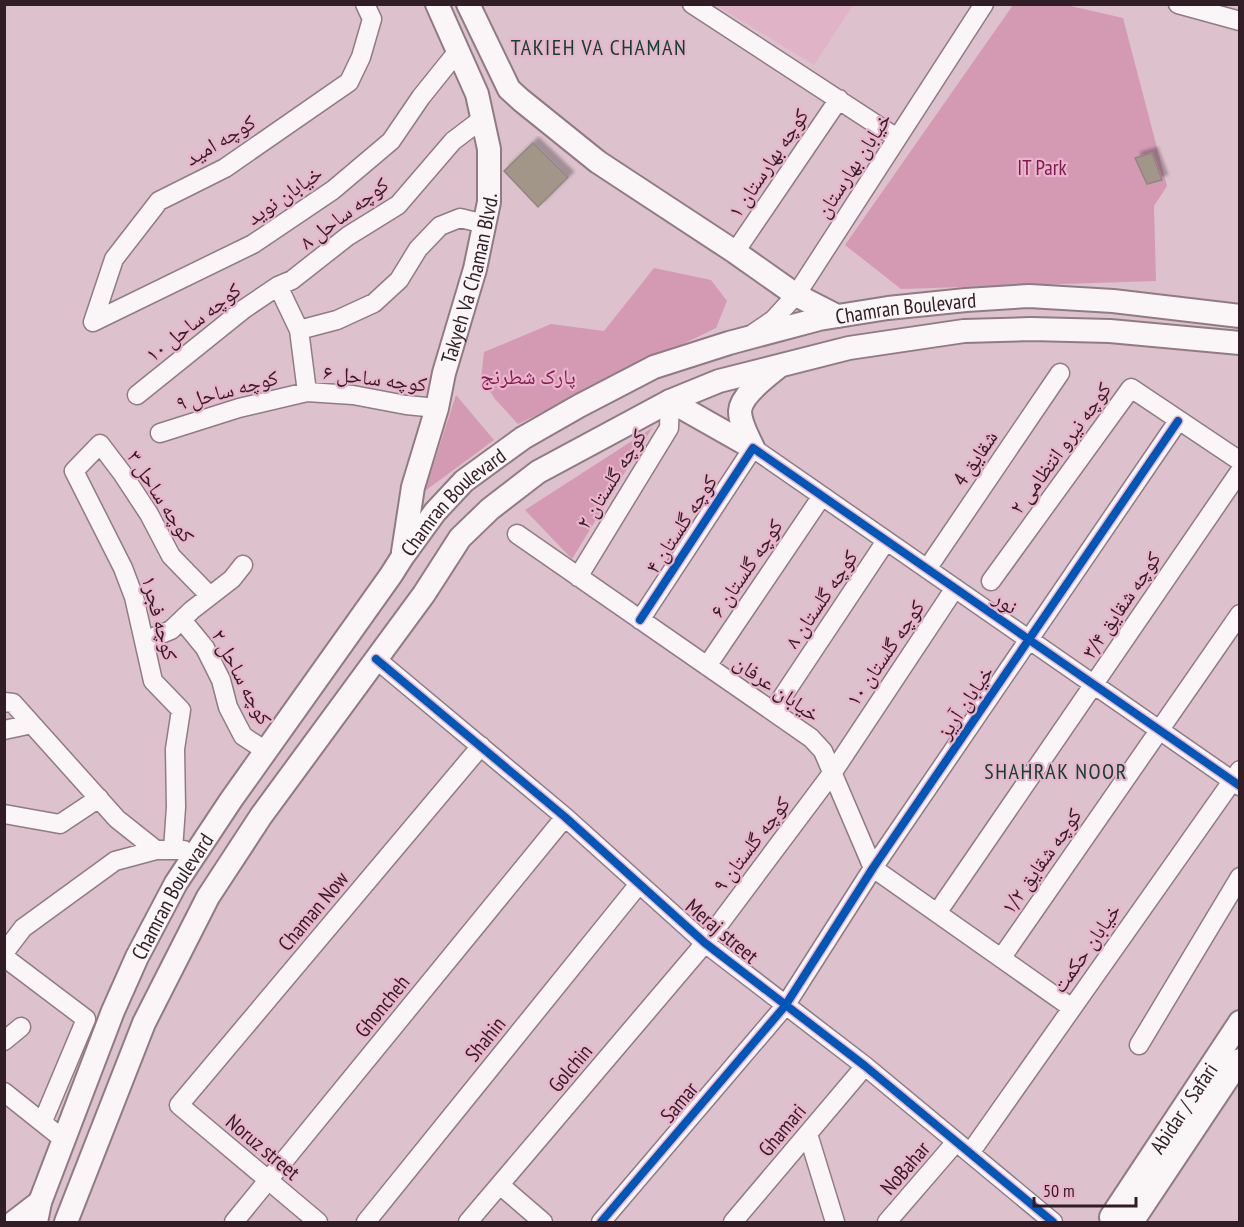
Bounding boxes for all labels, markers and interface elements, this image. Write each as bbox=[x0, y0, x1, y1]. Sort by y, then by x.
district label: TAKIEH VA CHAMAN bbox=[511, 33, 687, 61]
street label: کوچه بهارستان ۱ bbox=[722, 103, 815, 223]
street label: خیابان بهارستان bbox=[809, 107, 897, 223]
street label: کوچه امید bbox=[180, 108, 261, 172]
park label: IT Park bbox=[1017, 154, 1067, 181]
street label: خیابان نوید bbox=[241, 159, 327, 231]
street label: کوچه ساحل ۸ bbox=[294, 171, 394, 255]
street label: Takyeh Va Chaman Blvd. bbox=[434, 194, 503, 367]
street label: کوچه ساحل ۱۰ bbox=[140, 276, 246, 368]
street label: Chamran Boulevard bbox=[833, 286, 977, 330]
street label: کوچه ساحل ۶ bbox=[321, 358, 429, 398]
street label: کوچه ساحل ۹ bbox=[173, 363, 281, 417]
park label: پارک شطرنج bbox=[480, 363, 576, 390]
street label: کوچه نیرو انتظامی ۲ bbox=[1003, 376, 1117, 519]
street label: کوچه گلستان ۲ bbox=[570, 424, 652, 534]
street label: شقایق 4 bbox=[947, 425, 1003, 491]
street label: Chamran Boulevard bbox=[394, 442, 511, 561]
street label: کوچه ساحل ۳ bbox=[121, 445, 201, 547]
street label: کوچه گلستان ۴ bbox=[639, 469, 723, 579]
street label: کوچه گلستان ۶ bbox=[703, 514, 789, 622]
street label: کوچه گلستان ۸ bbox=[778, 545, 864, 653]
street label: کوچه شقایق ۳/۴ bbox=[1075, 546, 1167, 664]
street label: کوچه فجر۱ bbox=[136, 573, 184, 664]
street label: نور bbox=[988, 584, 1023, 620]
street label: کوچه گلستان ۱۰ bbox=[840, 595, 930, 711]
street label: کوچه ساحل ۲ bbox=[206, 624, 279, 730]
street label: خیابان عرفان bbox=[728, 648, 826, 728]
street label: خیابان آریز bbox=[930, 660, 999, 745]
district label: SHAHRAK NOOR bbox=[984, 757, 1128, 785]
street label: کوچه گلستان ۹ bbox=[706, 791, 796, 897]
street label: کوچه شقایق ۱/۲ bbox=[995, 803, 1088, 919]
street label: Chamran Boulevard bbox=[125, 828, 219, 964]
street label: Chaman Now bbox=[272, 865, 354, 956]
street label: Meraj street bbox=[680, 893, 764, 969]
street label: خیابان حکمت bbox=[1045, 898, 1127, 998]
street label: Ghoncheh bbox=[349, 969, 415, 1043]
street label: Shahin bbox=[459, 1011, 511, 1067]
street label: Golchin bbox=[542, 1038, 598, 1098]
street label: Abidar / Safari bbox=[1143, 1057, 1223, 1158]
street label: Samar bbox=[654, 1076, 704, 1128]
street label: Ghamari bbox=[752, 1098, 812, 1162]
street label: Noruz street bbox=[220, 1108, 306, 1186]
street label: NoBahar bbox=[874, 1136, 936, 1200]
scale bar bbox=[1034, 1170, 1136, 1208]
text: 50 m bbox=[1043, 1179, 1075, 1202]

